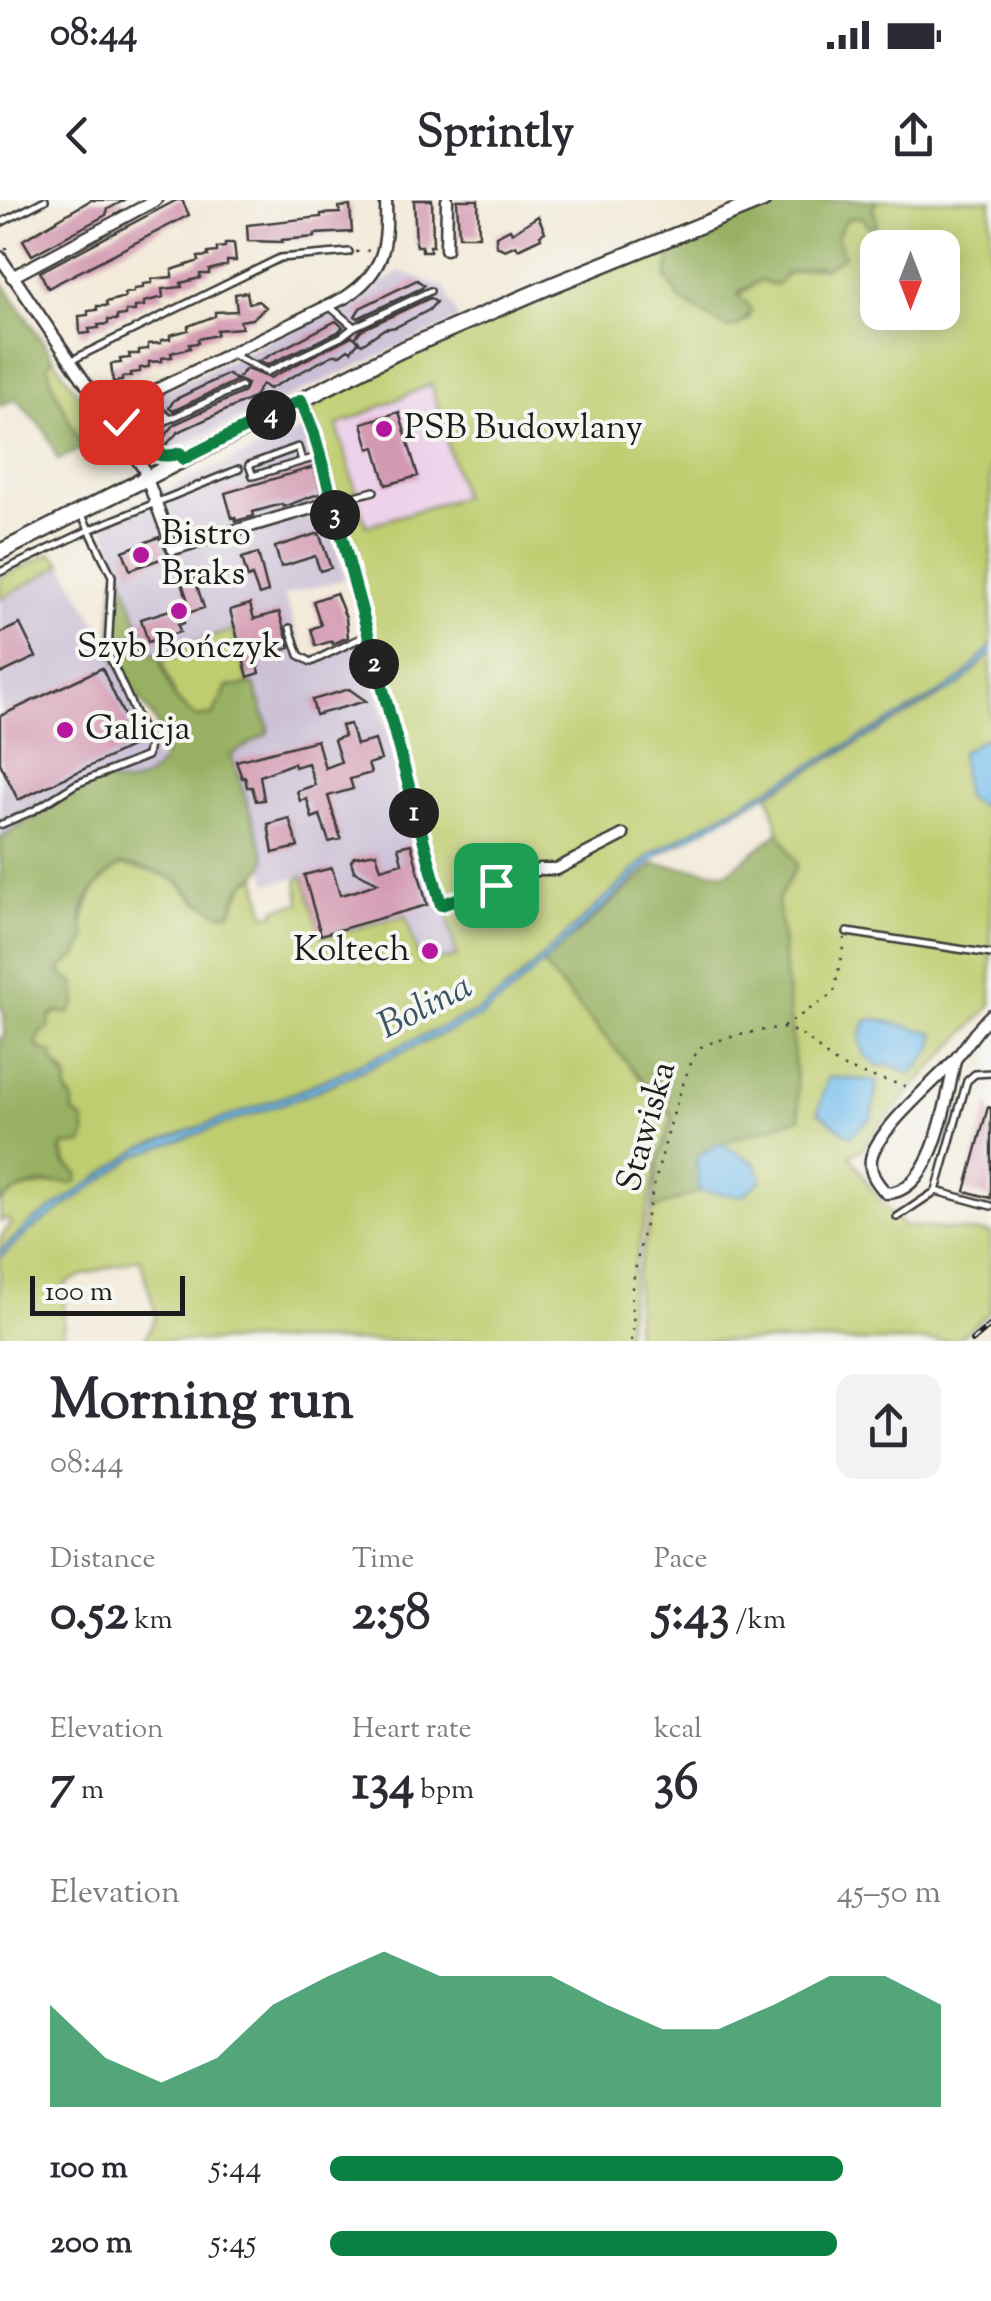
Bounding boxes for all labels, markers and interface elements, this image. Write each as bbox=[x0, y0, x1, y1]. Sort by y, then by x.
text: 08:44 bbox=[50, 8, 137, 62]
text: Sprintly bbox=[417, 103, 574, 168]
icon: back bbox=[50, 108, 105, 163]
icon: share bbox=[886, 108, 941, 163]
north arrow bbox=[860, 230, 960, 330]
map controls bbox=[860, 230, 960, 330]
pin bbox=[79, 380, 164, 465]
pin: 4 bbox=[246, 390, 296, 440]
icon: check bbox=[94, 395, 149, 450]
text: 4 bbox=[264, 395, 278, 435]
place label: PSB Budowlany bbox=[404, 404, 643, 455]
marker: PSB Budowlany bbox=[373, 418, 395, 440]
pin: 3 bbox=[310, 490, 360, 540]
text: 3 bbox=[329, 495, 341, 535]
place label: Bistro Braks bbox=[161, 510, 251, 601]
marker: Bistro Braks bbox=[130, 544, 152, 566]
marker: Szyb Bończyk bbox=[168, 600, 190, 622]
place label: Szyb Bończyk bbox=[77, 623, 281, 674]
pin: 2 bbox=[349, 639, 399, 689]
text: 2 bbox=[367, 644, 381, 684]
place label: Galicja bbox=[85, 705, 191, 756]
marker: Galicja bbox=[54, 719, 76, 741]
pin: 1 bbox=[389, 788, 439, 838]
text: 1 bbox=[409, 793, 419, 833]
pin bbox=[454, 843, 539, 928]
icon: arrive bbox=[469, 858, 524, 913]
place label: Koltech bbox=[293, 926, 410, 977]
marker: Koltech bbox=[419, 940, 441, 962]
water label: Bolina bbox=[370, 961, 482, 1055]
street label: Stawiska bbox=[605, 1056, 691, 1198]
scale bar bbox=[30, 1271, 185, 1316]
text: 100 m bbox=[45, 1273, 113, 1313]
text: Morning run bbox=[50, 1364, 354, 1443]
button: share bbox=[836, 1374, 941, 1479]
text: 08:44 bbox=[50, 1441, 124, 1487]
text: Distance bbox=[50, 1540, 156, 1580]
text: Time bbox=[352, 1540, 414, 1580]
text: Pace bbox=[654, 1540, 708, 1580]
text: 0.52 bbox=[50, 1580, 128, 1652]
text: 2:58 bbox=[352, 1580, 431, 1652]
text: 5:43 bbox=[654, 1580, 730, 1652]
text: km bbox=[128, 1601, 173, 1641]
text: /km bbox=[730, 1601, 786, 1641]
text: Elevation bbox=[50, 1710, 164, 1750]
text: Heart rate bbox=[352, 1710, 472, 1750]
text: kcal bbox=[654, 1710, 702, 1750]
text: 7 bbox=[50, 1750, 75, 1822]
text: 134 bbox=[352, 1750, 414, 1822]
text: 36 bbox=[654, 1750, 699, 1822]
text: m bbox=[75, 1771, 104, 1811]
text: bpm bbox=[414, 1771, 474, 1811]
text: Elevation bbox=[50, 1871, 180, 1917]
text: 45–50 m bbox=[837, 1871, 941, 1917]
text: 100 m bbox=[50, 2146, 128, 2192]
text: 5:44 bbox=[210, 2146, 262, 2192]
text: 200 m bbox=[50, 2221, 132, 2267]
text: 5:45 bbox=[210, 2221, 256, 2267]

